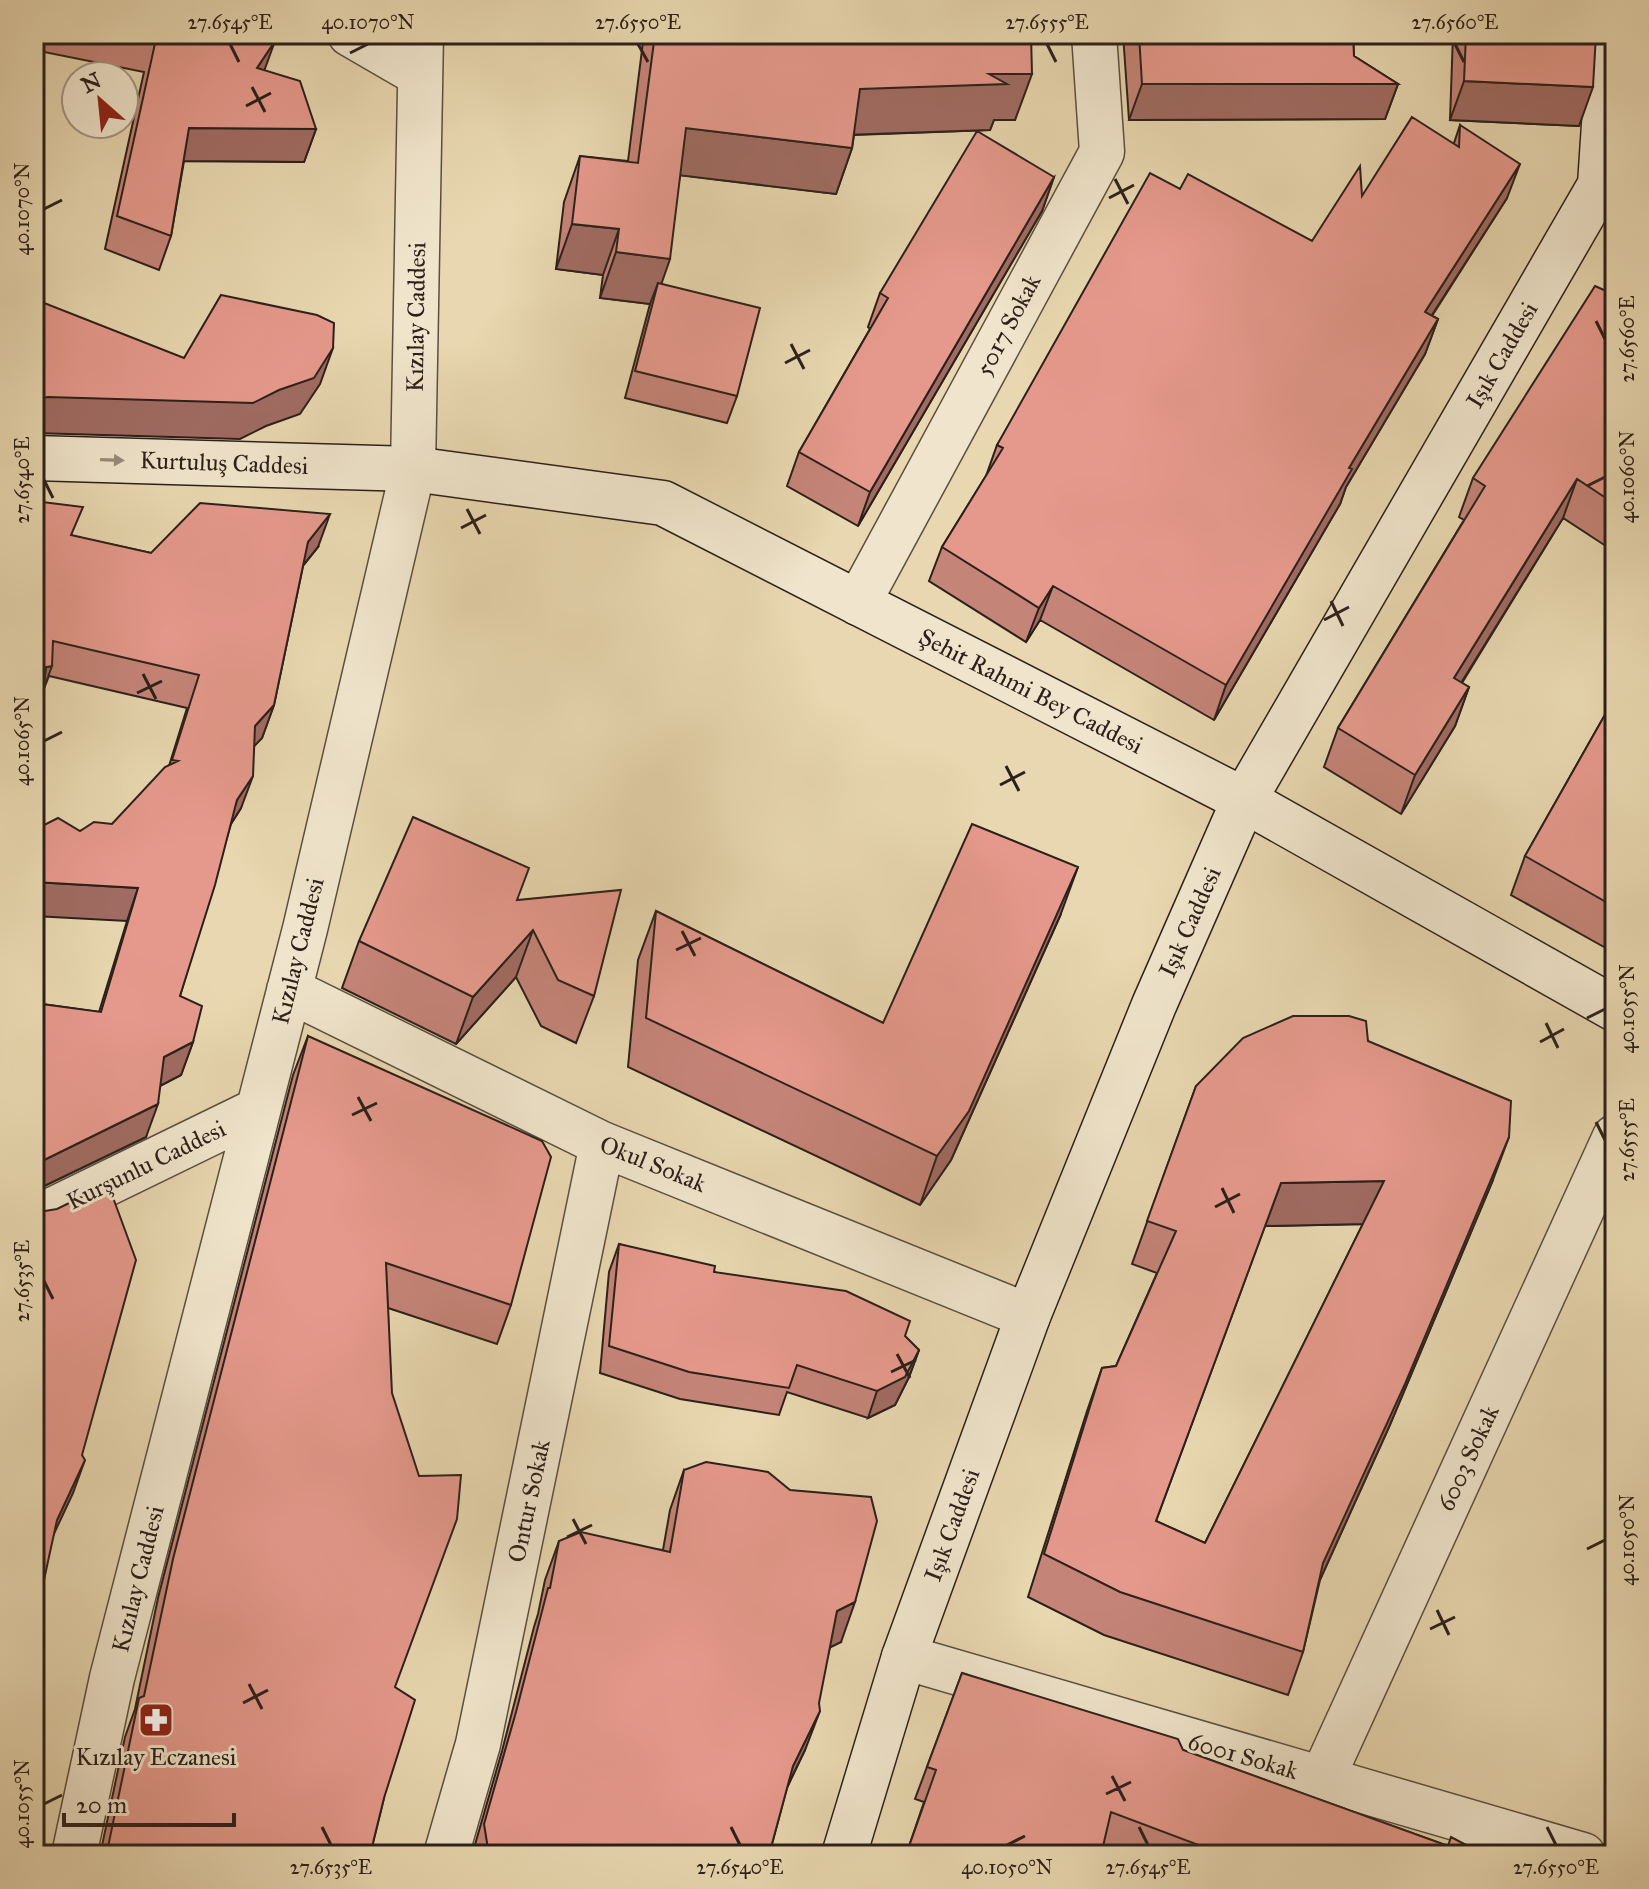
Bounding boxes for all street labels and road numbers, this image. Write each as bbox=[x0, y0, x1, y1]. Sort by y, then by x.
street label: Kızılay Caddesi bbox=[400, 241, 432, 392]
street label: 5017 Sokak bbox=[969, 268, 1048, 381]
street label: Işık Caddesi bbox=[1460, 296, 1545, 414]
street label: Kurtuluş Caddesi bbox=[139, 445, 309, 481]
street label: Şehit Rahmi Bey Caddesi bbox=[914, 621, 1148, 761]
street label: Işık Caddesi bbox=[1152, 862, 1228, 982]
street label: Kızılay Caddesi bbox=[265, 874, 331, 1027]
street label: Kurşunlu Caddesi bbox=[62, 1113, 231, 1216]
street label: Okul Sokak bbox=[595, 1129, 711, 1199]
street label: 6003 Sokak bbox=[1430, 1400, 1506, 1516]
street label: Ontur Sokak bbox=[501, 1436, 557, 1565]
street label: Işık Caddesi bbox=[918, 1464, 986, 1586]
street label: Kızılay Caddesi bbox=[105, 1502, 171, 1655]
street label: 6001 Sokak bbox=[1185, 1726, 1302, 1786]

